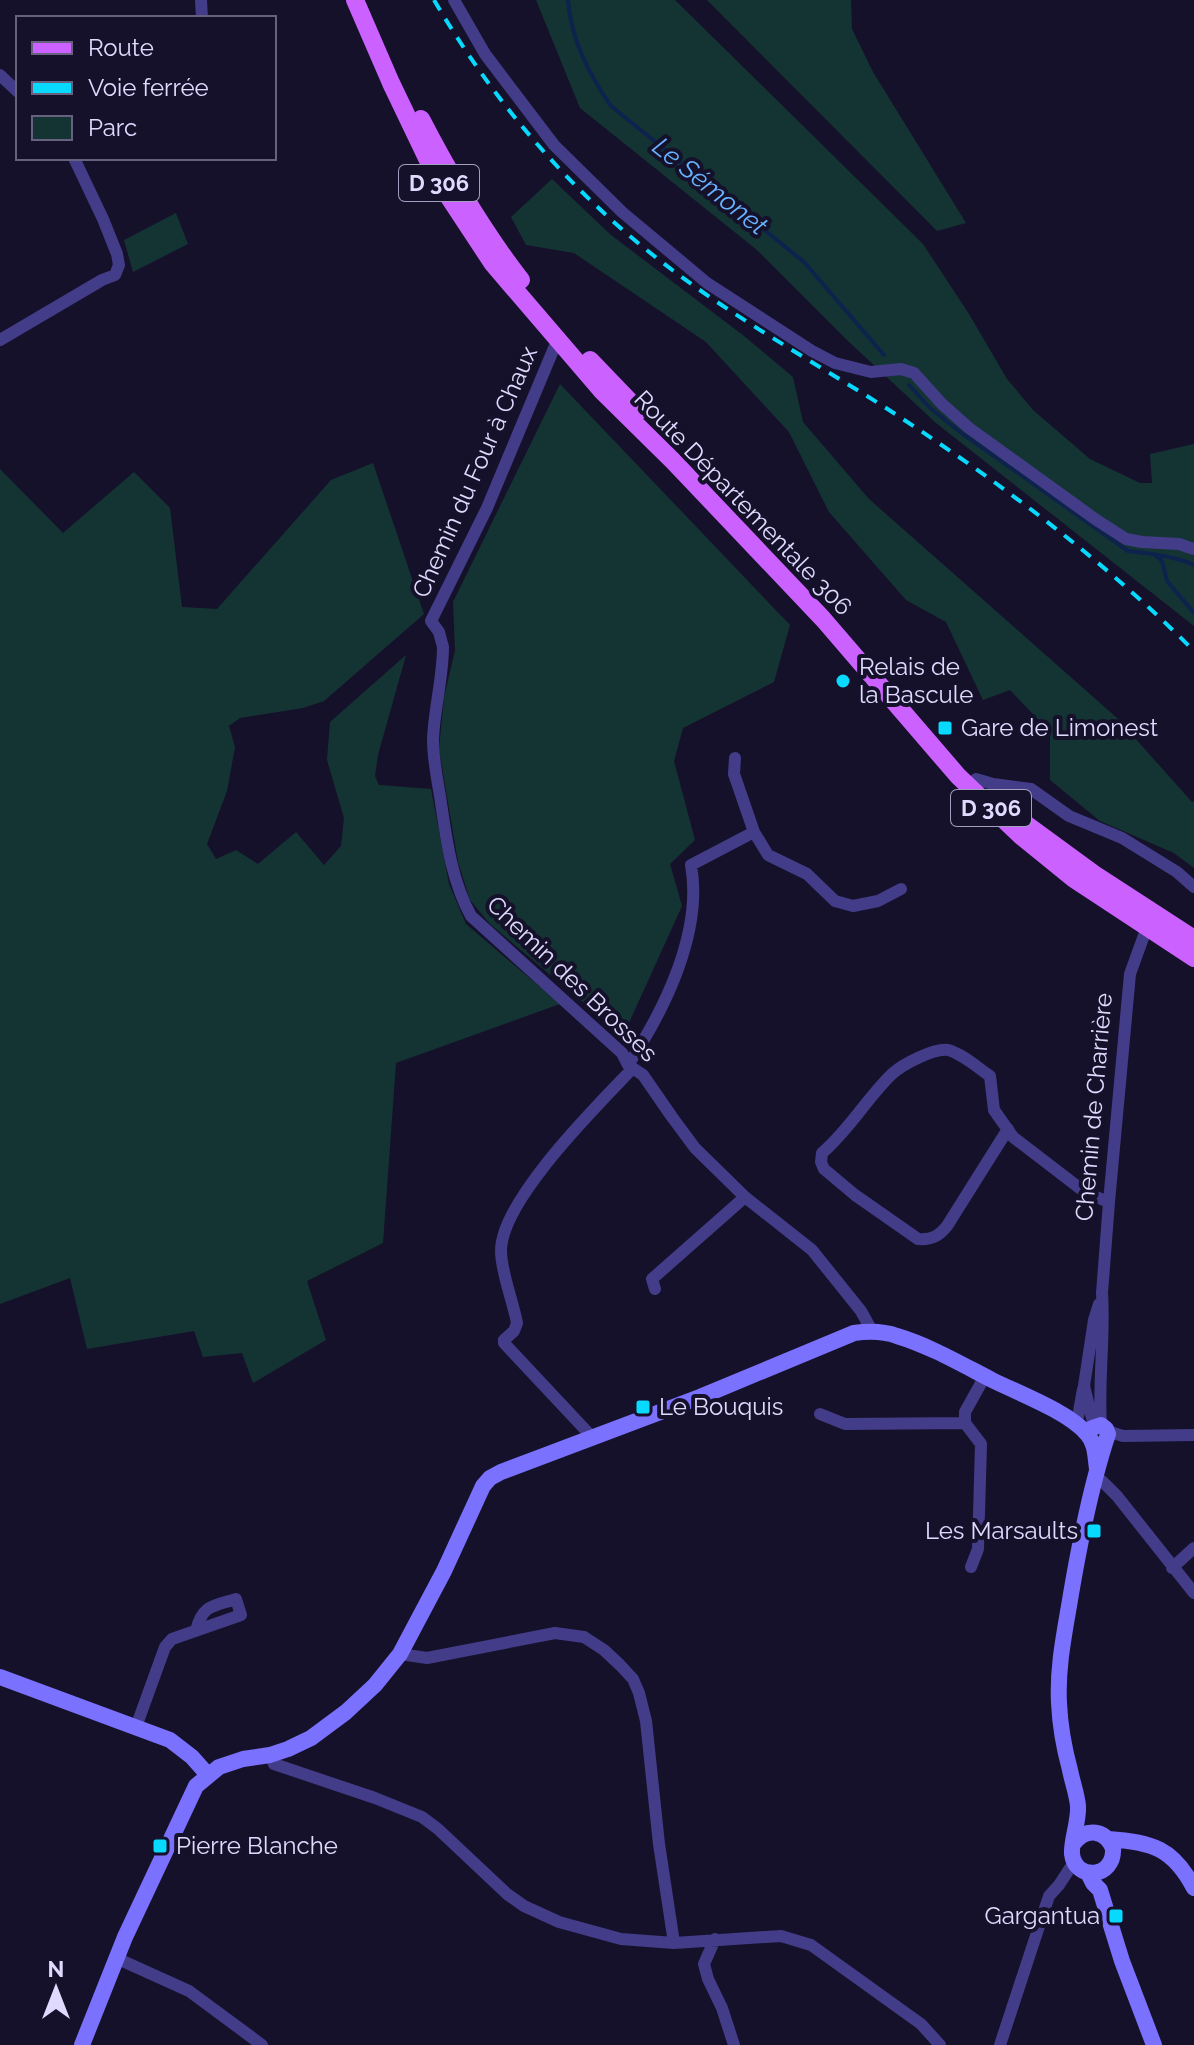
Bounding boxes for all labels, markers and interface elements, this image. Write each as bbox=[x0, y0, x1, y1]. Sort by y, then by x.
legend bbox=[16, 16, 276, 160]
text: Route bbox=[88, 33, 154, 62]
text: Voie ferrée bbox=[88, 73, 209, 102]
text: Parc bbox=[88, 113, 137, 142]
water label: Le Sémonet bbox=[647, 131, 773, 241]
road number: D 306 bbox=[399, 165, 479, 201]
street label: Chemin du Four à Chaux bbox=[406, 342, 543, 602]
street label: Route Départementale 306 bbox=[628, 384, 858, 621]
place label: Relais de la Bascule bbox=[859, 652, 973, 709]
marker: Relais de la Bascule bbox=[834, 672, 852, 690]
place label: Gare de Limonest bbox=[961, 713, 1158, 742]
marker: Gare de Limonest bbox=[936, 719, 954, 737]
road number: D 306 bbox=[951, 790, 1031, 826]
street label: Chemin des Brosses bbox=[481, 890, 664, 1068]
street label: Chemin de Charrière bbox=[1069, 992, 1118, 1222]
place label: Le Bouquis bbox=[659, 1392, 783, 1421]
marker: Le Bouquis bbox=[634, 1398, 652, 1416]
place label: Les Marsaults bbox=[925, 1516, 1078, 1545]
marker: Les Marsaults bbox=[1085, 1522, 1103, 1540]
place label: Pierre Blanche bbox=[176, 1831, 338, 1860]
marker: Pierre Blanche bbox=[151, 1837, 169, 1855]
place label: Gargantua bbox=[984, 1901, 1100, 1930]
marker: Gargantua bbox=[1107, 1907, 1125, 1925]
north arrow bbox=[16, 1949, 96, 2029]
text: N bbox=[48, 1956, 64, 1982]

